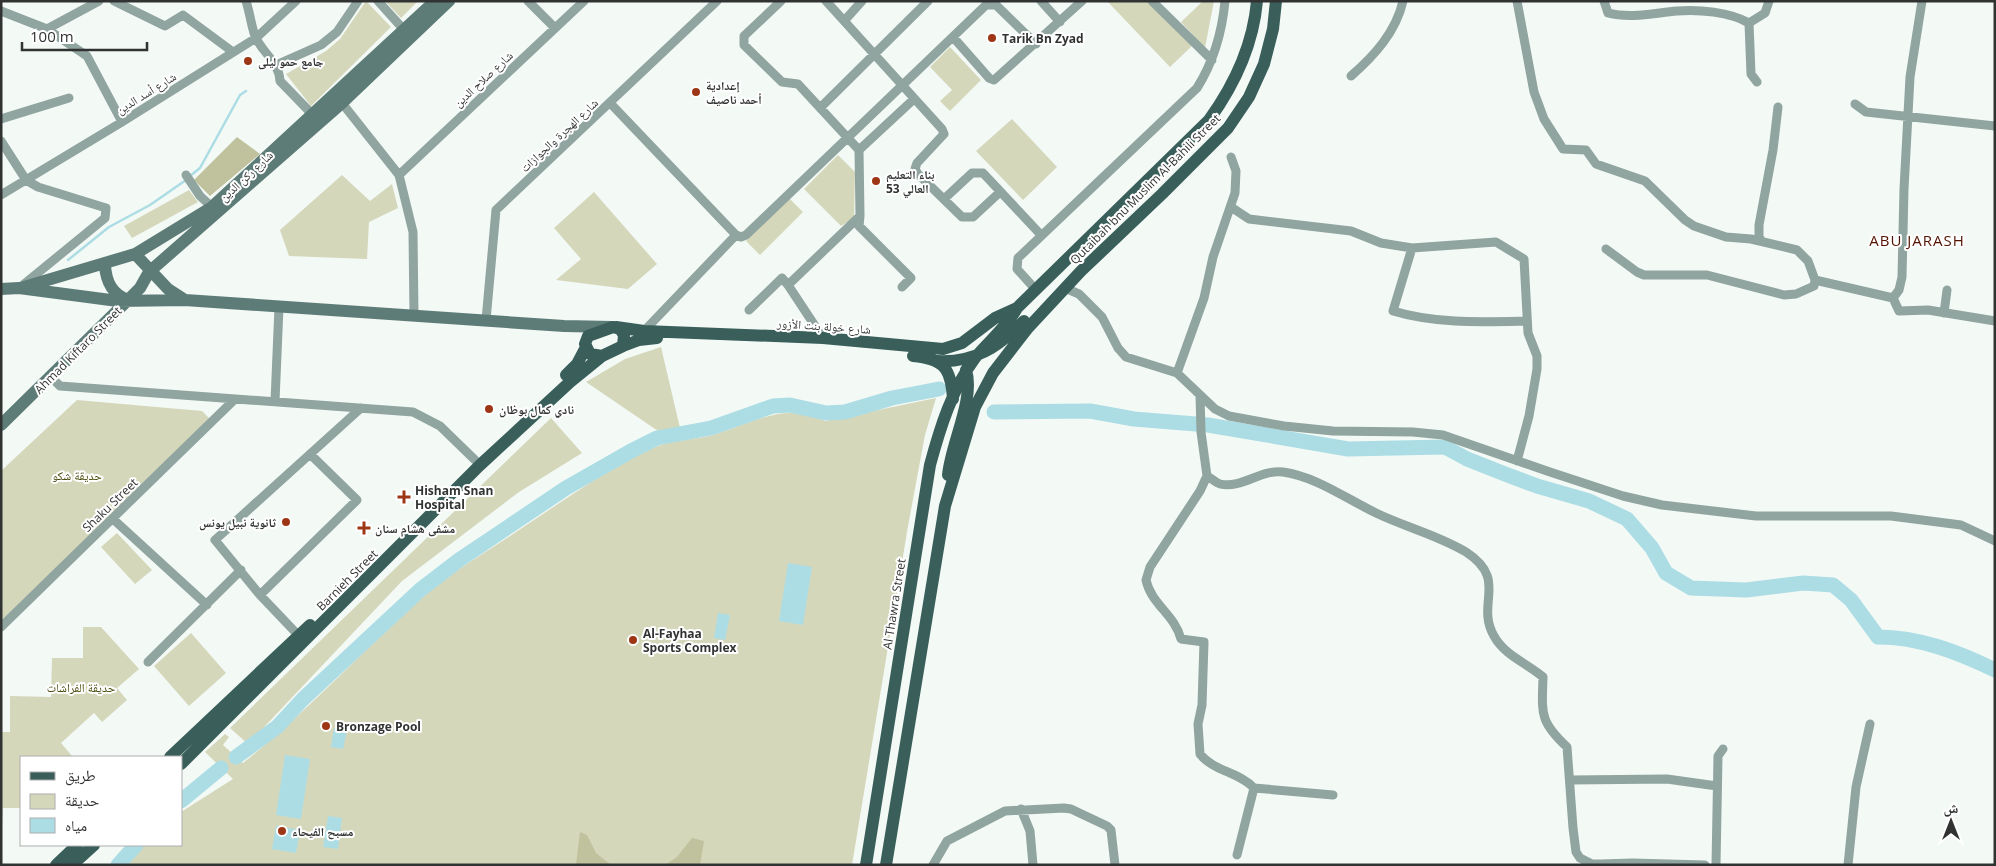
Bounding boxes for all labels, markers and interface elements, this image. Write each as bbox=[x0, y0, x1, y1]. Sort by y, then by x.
scale bar bbox=[22, 20, 148, 52]
text: 100 m bbox=[30, 26, 74, 46]
place label: Tarik Bn Zyad bbox=[1002, 30, 1084, 47]
marker: Tarik Bn Zyad bbox=[986, 32, 998, 44]
street label: شارع صلاح الدين bbox=[450, 47, 517, 111]
place label: جامع حمو ليلى bbox=[258, 53, 324, 70]
marker: جامع حمو ليلى bbox=[242, 55, 254, 67]
street label: شارع أسد الدين bbox=[113, 68, 179, 118]
place label: إعدادية أحمد ناصيف bbox=[706, 77, 762, 108]
marker: إعدادية أحمد ناصيف bbox=[690, 86, 702, 98]
street label: شارع الهجرة والجوازات bbox=[516, 94, 602, 176]
street label: Qutaibah bnu Muslim Al-Bahili Street bbox=[1066, 110, 1224, 268]
street label: شارع ركن الدين bbox=[215, 147, 277, 205]
place label: بناء التعليم العالي 53 bbox=[886, 166, 934, 198]
marker: بناء التعليم العالي 53 bbox=[870, 175, 882, 187]
district label: ABU JARASH bbox=[1869, 230, 1965, 250]
street label: Ahmad Kiftaro Street bbox=[31, 303, 125, 397]
street label: شارع خولة بنت الأزور bbox=[776, 314, 872, 338]
place label: نادي كمال بوظان bbox=[499, 401, 574, 419]
marker: نادي كمال بوظان bbox=[483, 403, 495, 415]
park label: حديقة شكو bbox=[52, 467, 102, 484]
street label: Shaku Street bbox=[79, 474, 141, 536]
place label: Hisham Snan Hospital bbox=[415, 482, 493, 513]
marker: Hisham Snan Hospital bbox=[397, 490, 411, 504]
place label: ثانوية نبيل يونس bbox=[199, 514, 277, 531]
marker: ثانوية نبيل يونس bbox=[280, 516, 292, 528]
place label: مشفى هشام سنان bbox=[375, 520, 455, 537]
marker: مشفى هشام سنان bbox=[357, 521, 371, 535]
street label: Barnieh Street bbox=[313, 546, 381, 614]
street label: Al Thawra Street bbox=[878, 557, 910, 651]
place label: Al-Fayhaa Sports Complex bbox=[643, 625, 737, 656]
marker: Al-Fayhaa Sports Complex bbox=[627, 634, 639, 646]
park label: حديقة الفراشات bbox=[47, 679, 116, 696]
place label: Bronzage Pool bbox=[336, 718, 421, 735]
marker: Bronzage Pool bbox=[320, 720, 332, 732]
legend bbox=[20, 756, 182, 846]
text: طريق bbox=[65, 765, 96, 786]
text: حديقة bbox=[65, 790, 100, 810]
north arrow bbox=[1926, 796, 1976, 846]
text: ش bbox=[1944, 798, 1959, 817]
text: مياه bbox=[65, 815, 87, 835]
place label: مسبح الفيحاء bbox=[292, 823, 354, 840]
marker: مسبح الفيحاء bbox=[276, 825, 288, 837]

